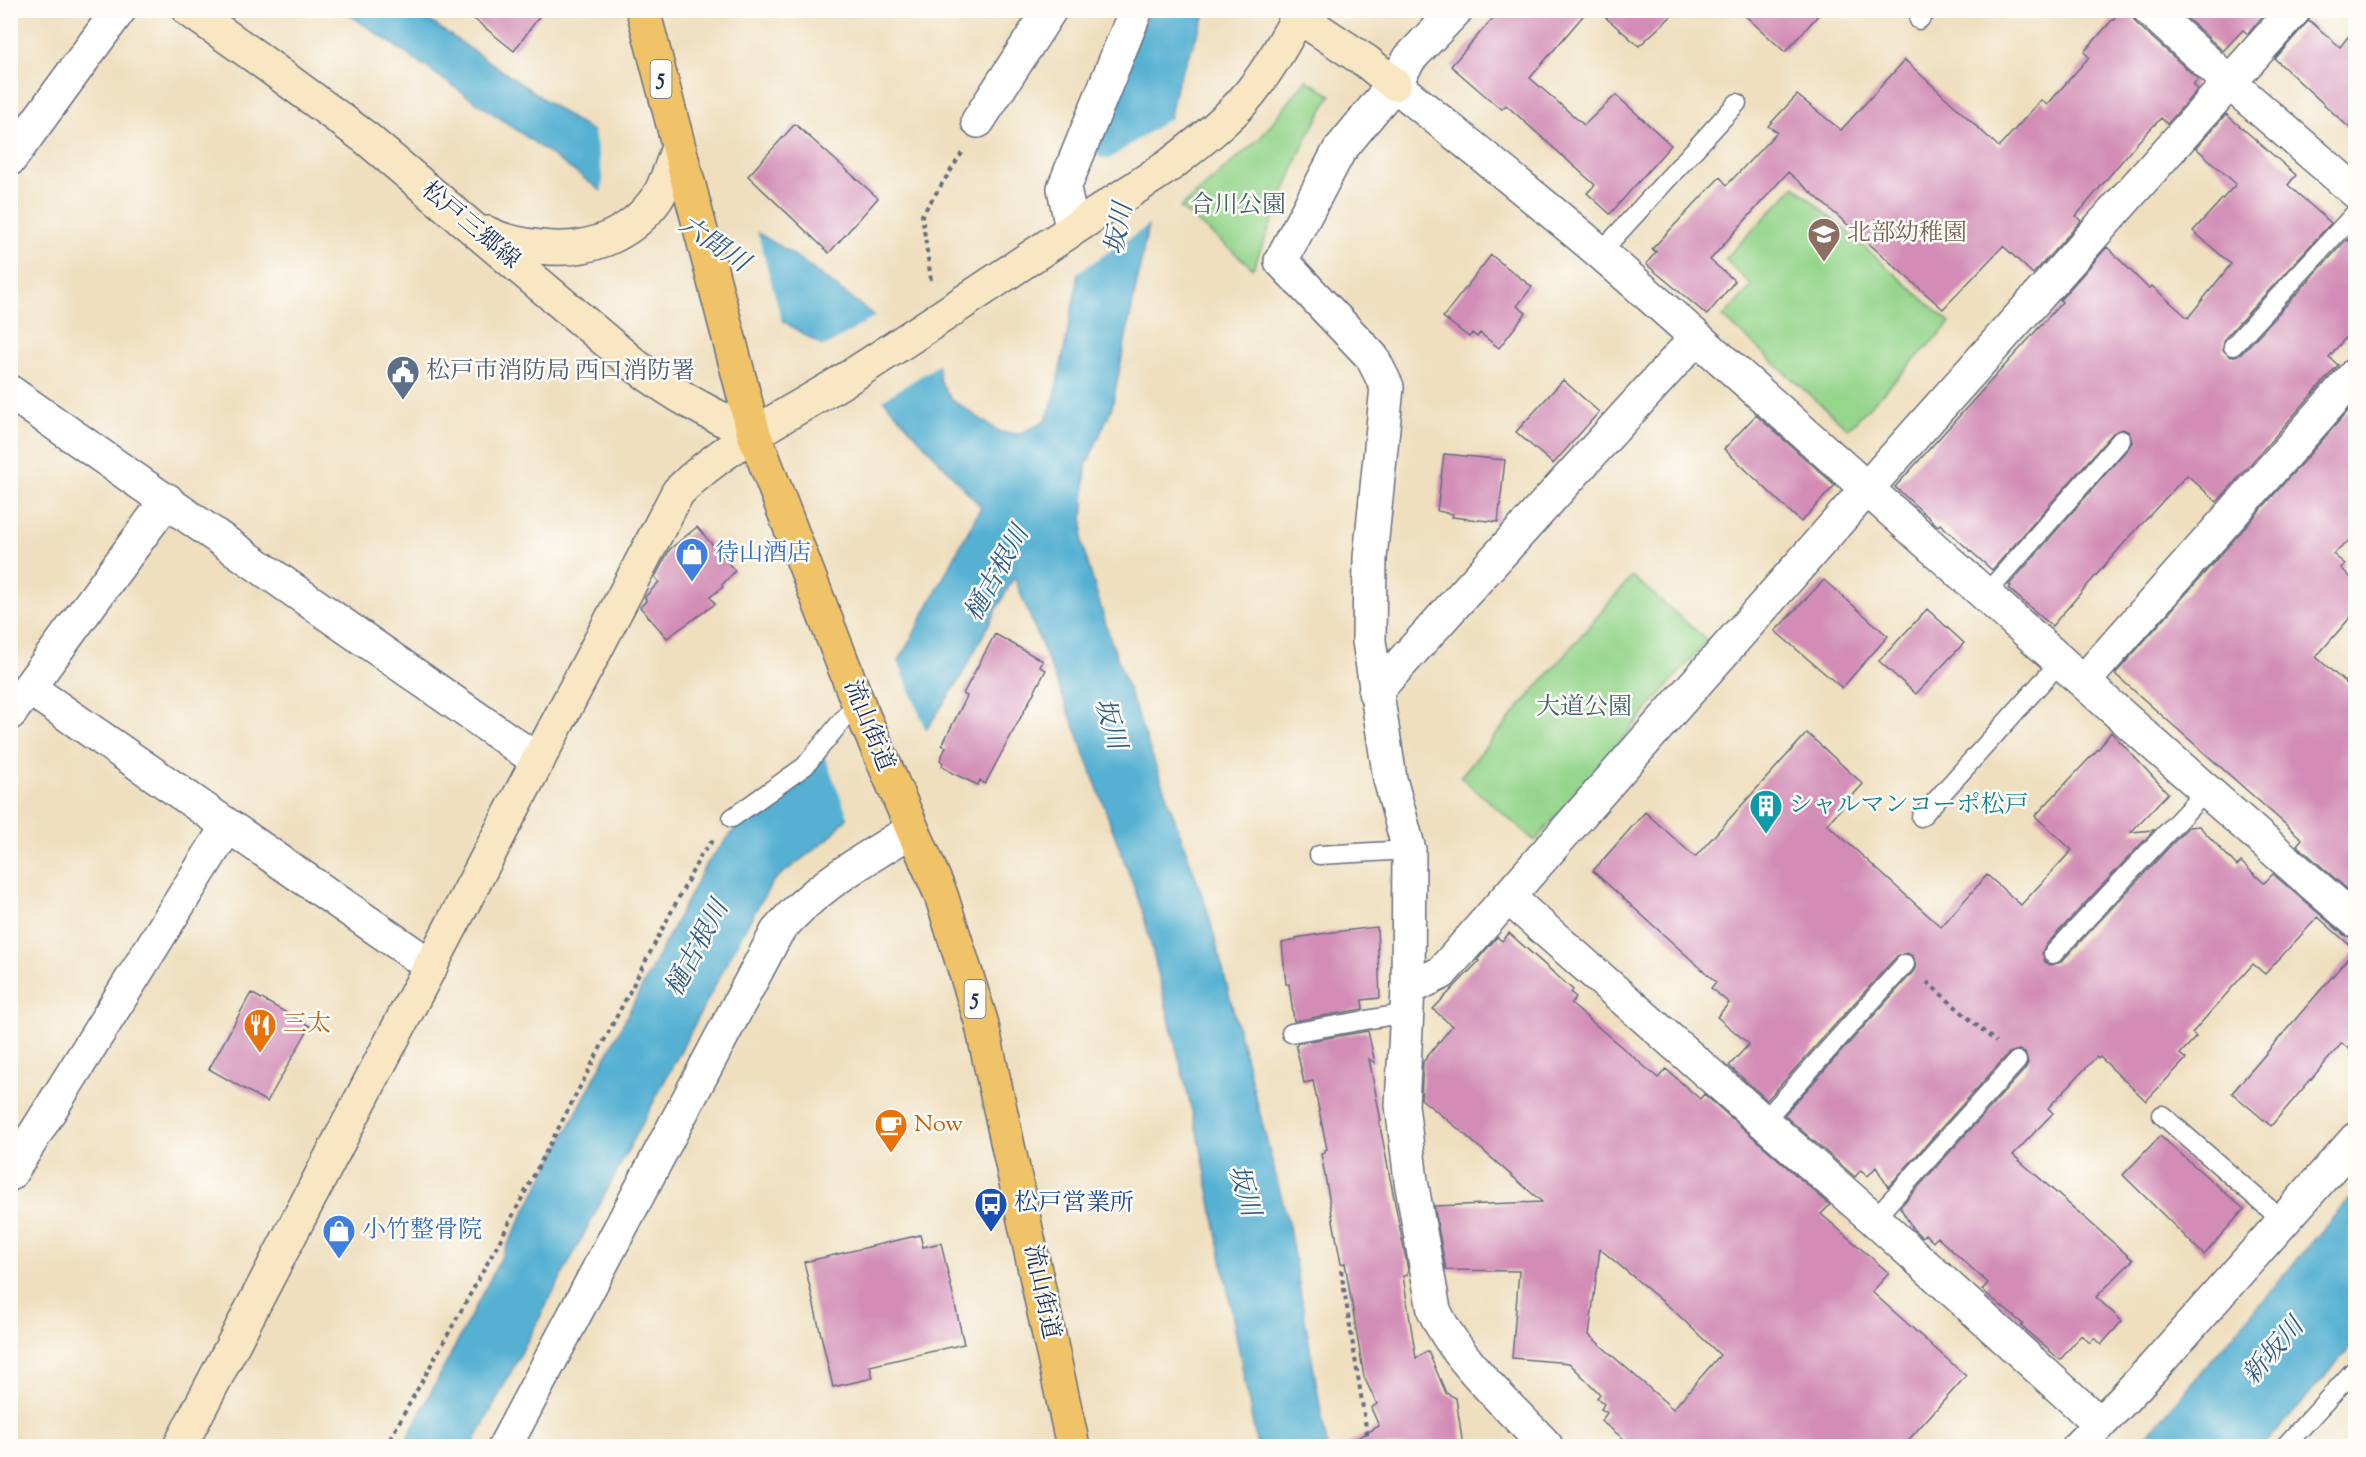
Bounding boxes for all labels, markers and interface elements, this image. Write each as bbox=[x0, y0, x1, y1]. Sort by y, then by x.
road number: 5 bbox=[650, 60, 672, 98]
street label: 松戸三郷線 bbox=[413, 174, 527, 278]
park label: 合川公園 bbox=[1190, 189, 1286, 223]
water label: 坂川 bbox=[1097, 197, 1144, 258]
water label: 六間川 bbox=[670, 208, 758, 284]
school or university icon: 北部幼稚園 bbox=[1806, 216, 1842, 263]
place label: 北部幼稚園 bbox=[1847, 217, 1967, 251]
public building icon: 松戸市消防局 西口消防署 bbox=[385, 354, 421, 401]
place label: 松戸市消防局 西口消防署 bbox=[426, 355, 695, 389]
water label: 樋古根川 bbox=[957, 517, 1041, 628]
shop icon: 待山酒店 bbox=[674, 536, 710, 583]
place label: 待山酒店 bbox=[715, 537, 811, 571]
street label: 流山街道 bbox=[834, 675, 902, 777]
park label: 大道公園 bbox=[1536, 691, 1632, 725]
water label: 坂川 bbox=[1084, 694, 1135, 757]
building icon: シャルマンコーポ松戸 bbox=[1748, 788, 1784, 835]
place label: シャルマンコーポ松戸 bbox=[1789, 789, 2029, 823]
water label: 樋古根川 bbox=[657, 892, 740, 1004]
road number: 5 bbox=[964, 980, 986, 1018]
restaurant icon: 三太 bbox=[242, 1007, 278, 1054]
place label: 三太 bbox=[283, 1008, 331, 1042]
cafe icon: Now bbox=[873, 1107, 909, 1154]
place label: Now bbox=[914, 1108, 963, 1142]
water label: 坂川 bbox=[1218, 1161, 1269, 1224]
bus stop icon: 松戸営業所 bbox=[973, 1186, 1009, 1233]
place label: 松戸営業所 bbox=[1014, 1187, 1134, 1221]
shop icon: 小竹整骨院 bbox=[321, 1213, 357, 1260]
place label: 小竹整骨院 bbox=[362, 1214, 482, 1248]
street label: 流山街道 bbox=[1014, 1242, 1068, 1342]
water label: 新坂川 bbox=[2234, 1308, 2316, 1394]

